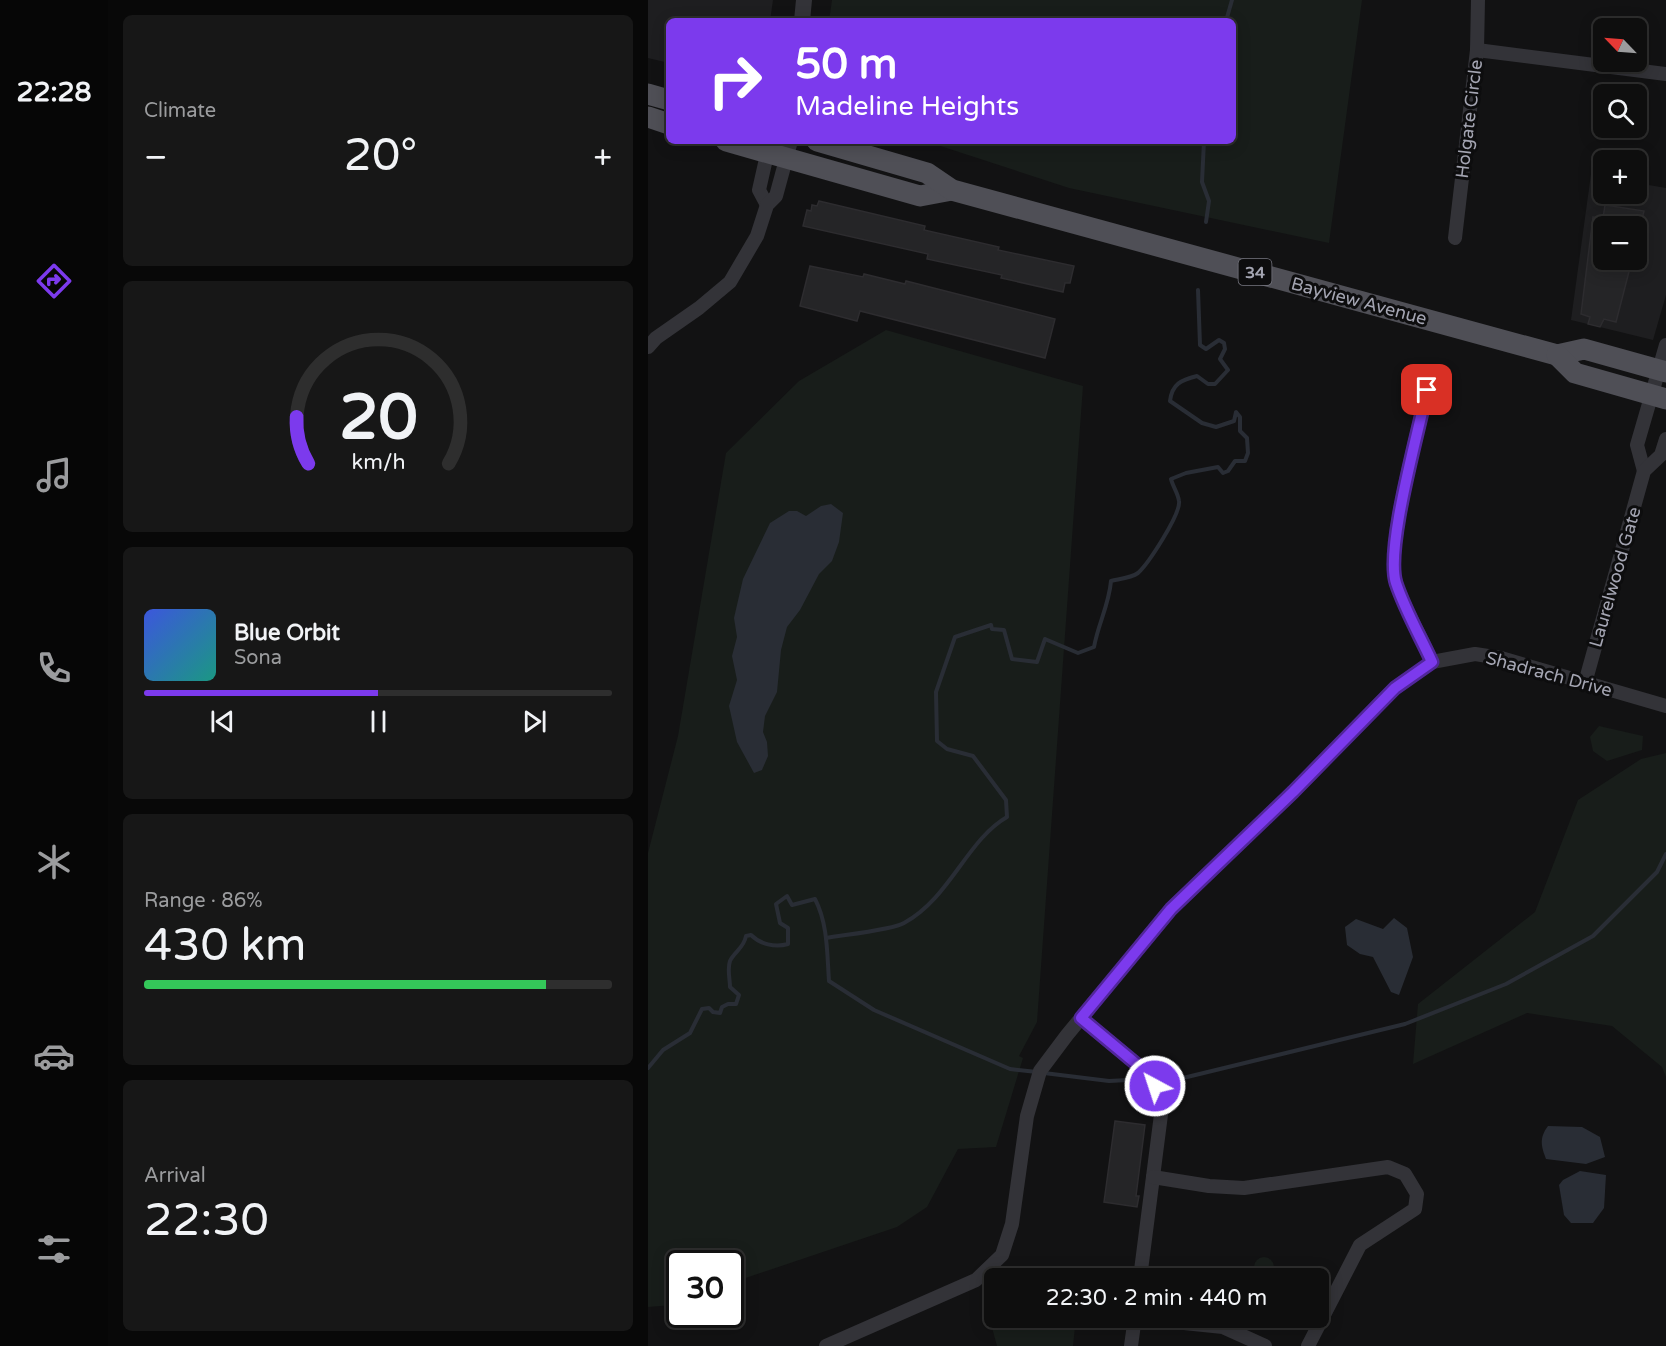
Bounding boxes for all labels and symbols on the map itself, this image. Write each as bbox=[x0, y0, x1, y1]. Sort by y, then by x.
north arrow bbox=[1593, 18, 1647, 72]
street label: Holgate Circle bbox=[1451, 58, 1487, 180]
road number: 34 bbox=[1238, 259, 1272, 285]
street label: Bayview Avenue bbox=[1289, 272, 1429, 330]
pin bbox=[1401, 364, 1452, 415]
street label: Laurelwood Gate bbox=[1584, 504, 1646, 650]
street label: Shadrach Drive bbox=[1483, 647, 1615, 701]
position arrow bbox=[1123, 1054, 1187, 1118]
speed limit sign: 30 bbox=[666, 1250, 744, 1328]

